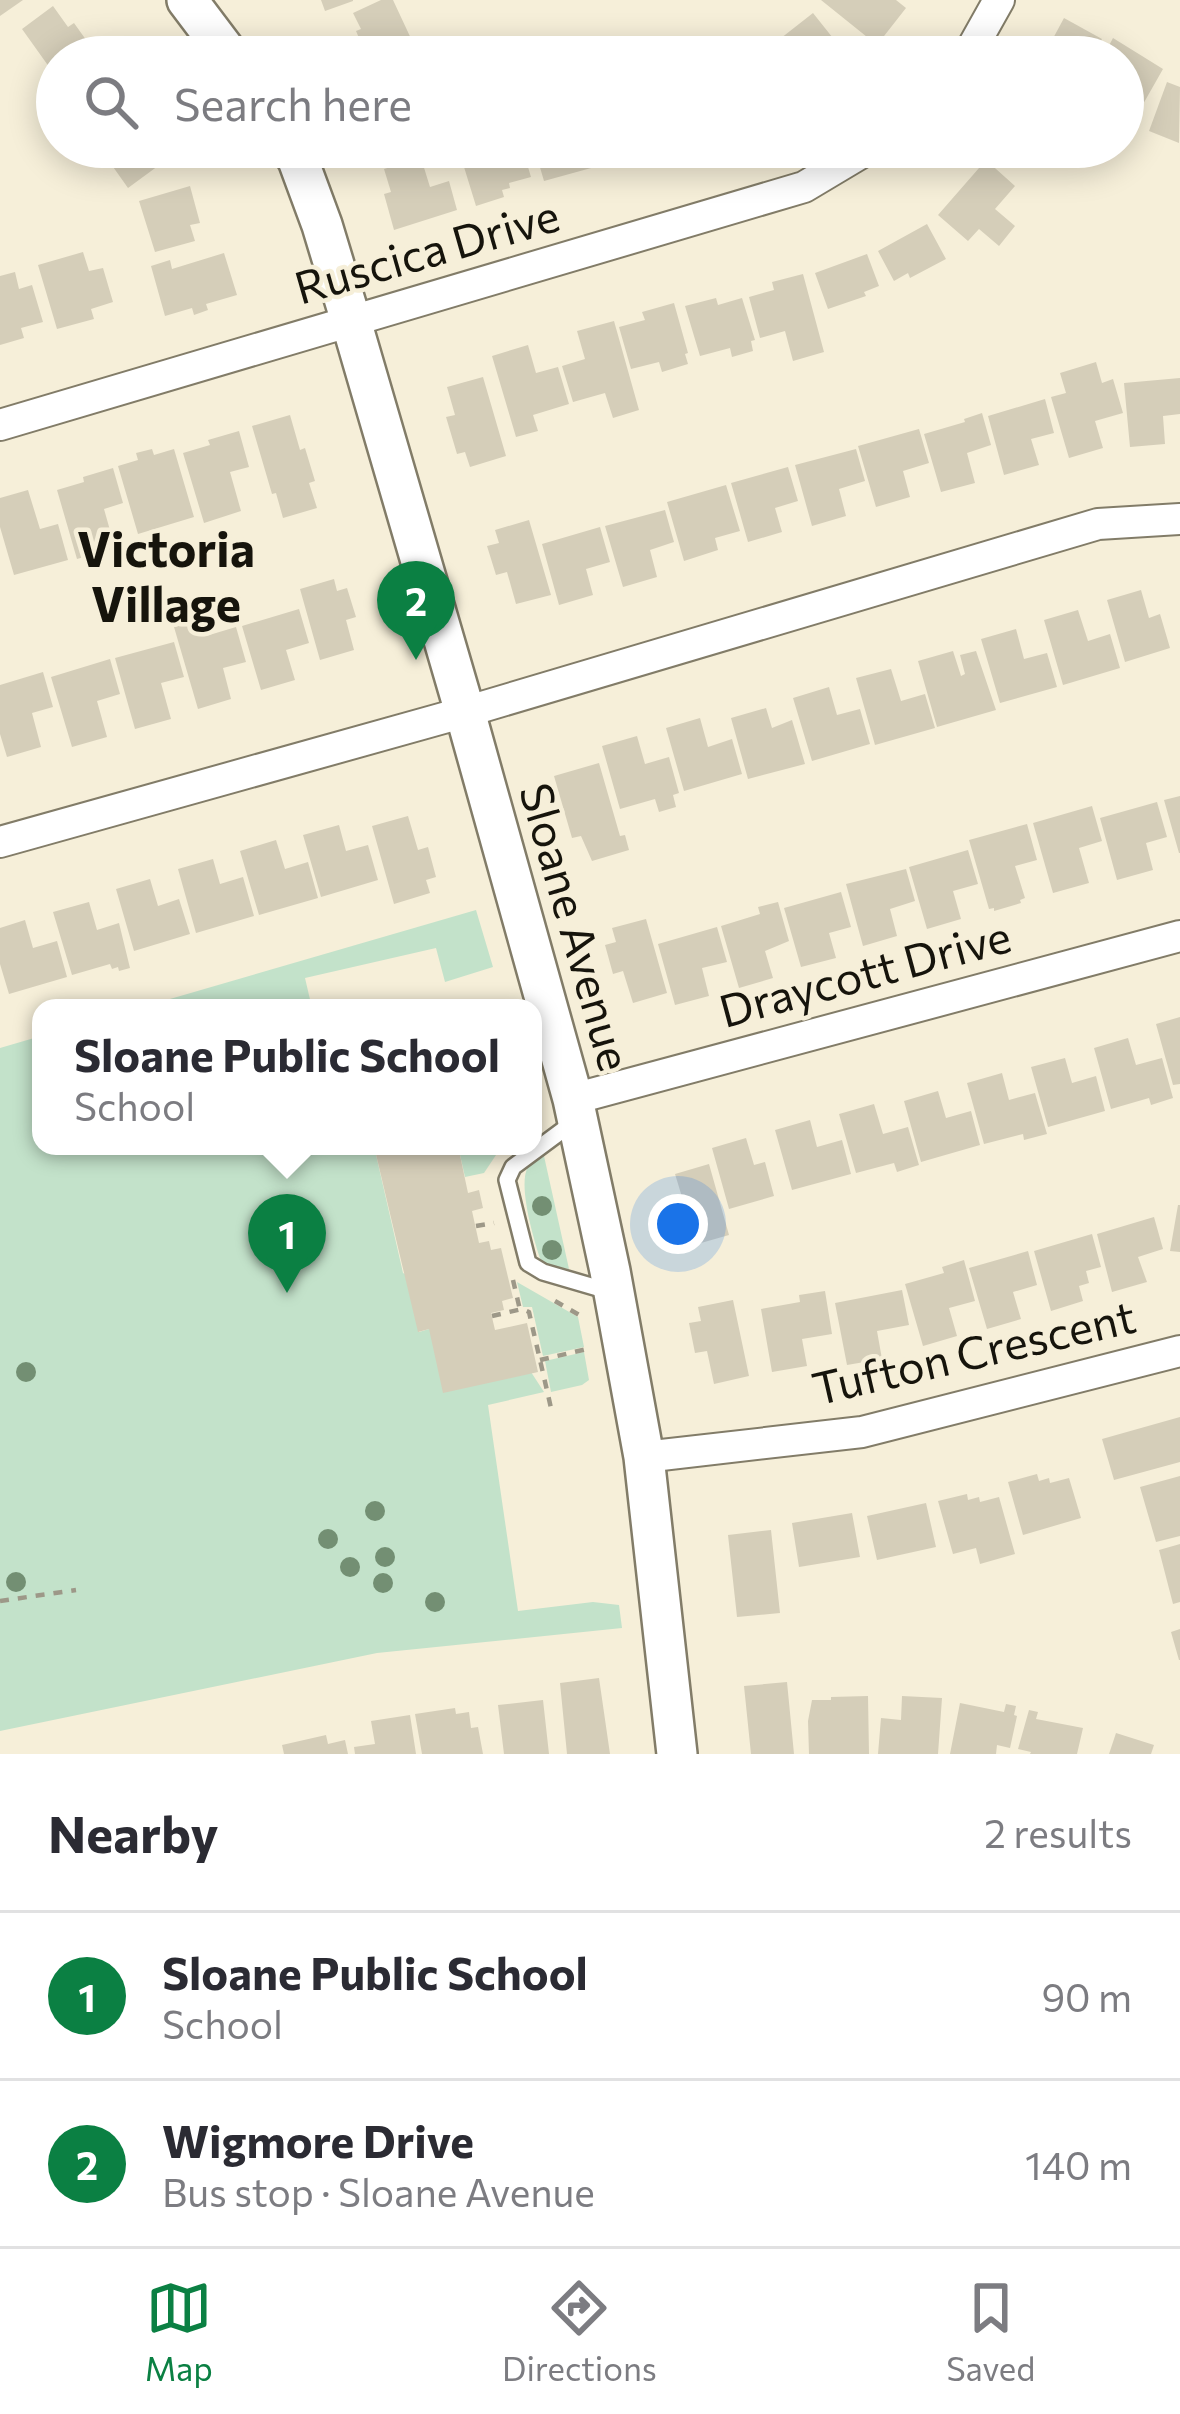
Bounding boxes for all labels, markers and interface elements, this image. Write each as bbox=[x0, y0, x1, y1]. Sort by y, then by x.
search box bbox=[36, 36, 1144, 168]
icon: search bbox=[78, 69, 144, 135]
text: Search here bbox=[174, 75, 412, 130]
street label: Ruscica Drive bbox=[288, 186, 565, 314]
district label: Victoria Village bbox=[77, 518, 255, 632]
pin: 2 bbox=[377, 561, 455, 660]
street label: Sloane Avenue bbox=[510, 776, 645, 1076]
street label: Draycott Drive bbox=[713, 906, 1016, 1037]
popup bbox=[32, 999, 542, 1155]
text: Sloane Public School bbox=[74, 1026, 500, 1081]
text: School bbox=[74, 1081, 195, 1129]
pin: 1 bbox=[248, 1194, 326, 1293]
your location bbox=[648, 1194, 708, 1254]
street label: Tufton Crescent bbox=[807, 1287, 1140, 1414]
text: Nearby bbox=[48, 1801, 218, 1864]
text: 2 results bbox=[984, 1808, 1132, 1856]
text: Sloane Public School bbox=[162, 1944, 588, 1999]
text: 1 bbox=[78, 1972, 96, 2020]
text: 90 m bbox=[1041, 1972, 1132, 2020]
text: School bbox=[162, 1999, 283, 2047]
text: Wigmore Drive bbox=[162, 2112, 474, 2167]
text: 2 bbox=[76, 2140, 98, 2188]
text: 140 m bbox=[1025, 2140, 1132, 2188]
text: Bus stop · Sloane Avenue bbox=[162, 2167, 595, 2215]
tab: Map bbox=[145, 2275, 213, 2388]
tab: Directions bbox=[502, 2275, 657, 2388]
tab: Saved bbox=[946, 2275, 1035, 2388]

